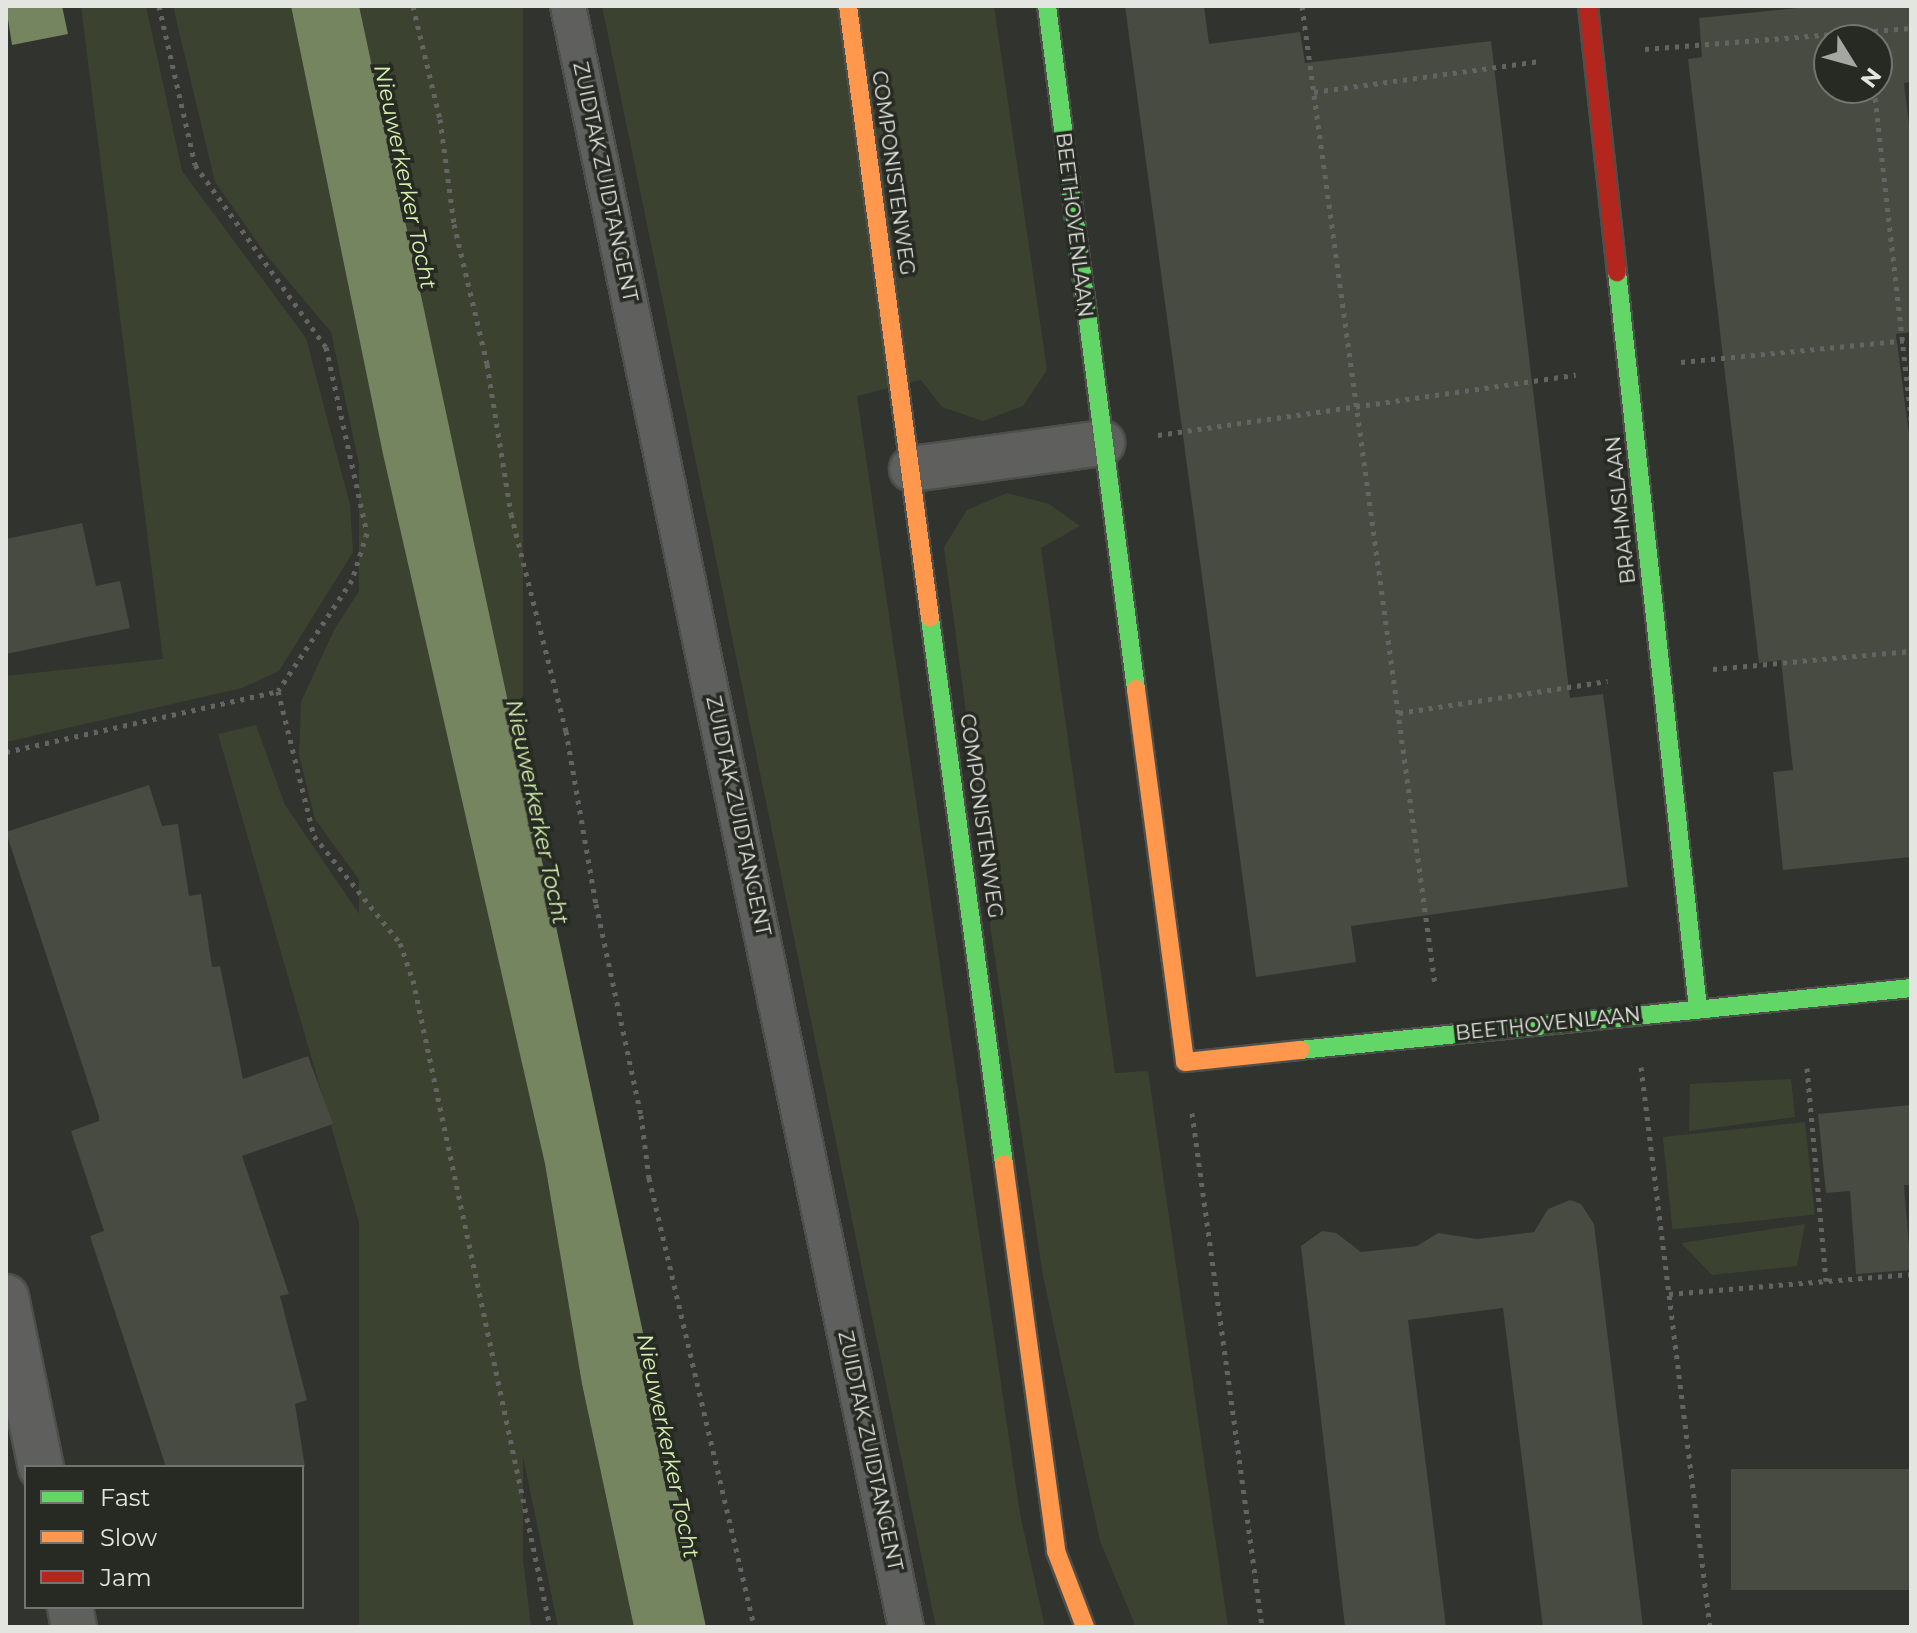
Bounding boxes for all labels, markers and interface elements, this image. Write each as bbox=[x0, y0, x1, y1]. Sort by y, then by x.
north arrow bbox=[1813, 24, 1893, 104]
street label: ZUIDTAK ZUIDTANGENT bbox=[568, 60, 642, 304]
water label: Nieuwerkerker Tocht bbox=[368, 62, 442, 292]
text: N bbox=[1855, 62, 1887, 93]
street label: COMPONISTENWEG bbox=[867, 69, 919, 277]
street label: BEETHOVENLAAN bbox=[1051, 131, 1097, 319]
street label: BRAHMSLAAN bbox=[1601, 435, 1641, 585]
street label: ZUIDTAK ZUIDTANGENT bbox=[701, 694, 775, 938]
water label: Nieuwerkerker Tocht bbox=[500, 697, 574, 927]
street label: COMPONISTENWEG bbox=[955, 712, 1007, 920]
street label: BEETHOVENLAAN bbox=[1454, 1002, 1642, 1046]
street label: ZUIDTAK ZUIDTANGENT bbox=[833, 1329, 907, 1573]
water label: Nieuwerkerker Tocht bbox=[631, 1331, 705, 1561]
legend bbox=[24, 1465, 304, 1609]
text: Fast bbox=[100, 1483, 150, 1512]
text: Slow bbox=[100, 1523, 157, 1552]
text: Jam bbox=[100, 1563, 152, 1592]

